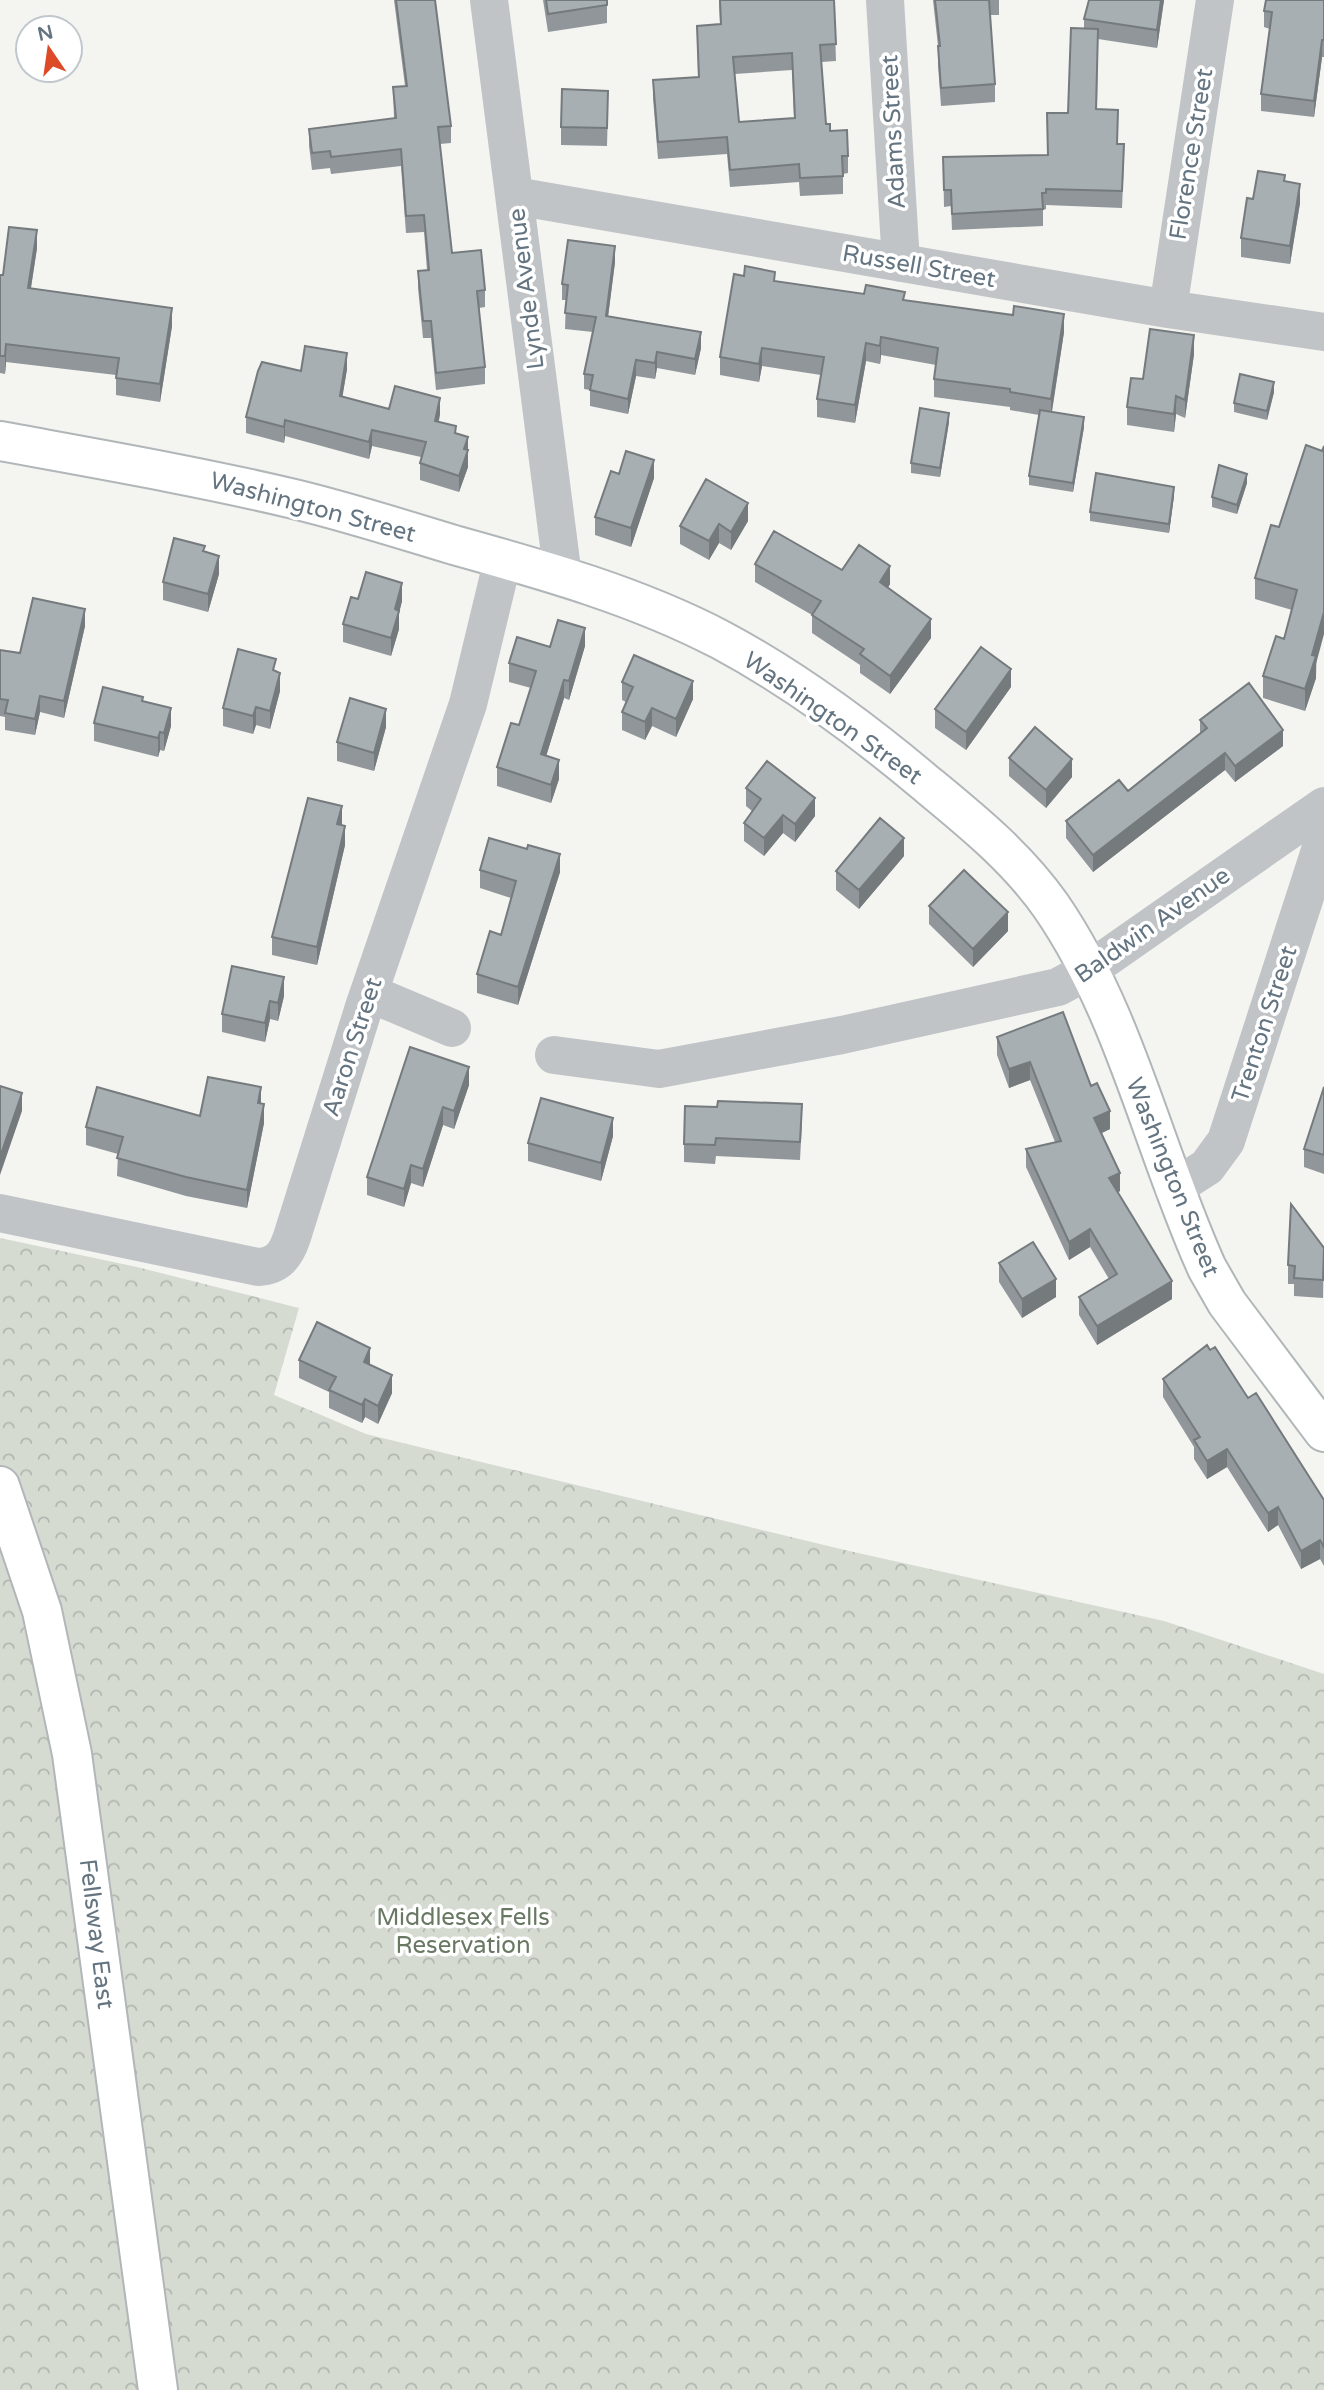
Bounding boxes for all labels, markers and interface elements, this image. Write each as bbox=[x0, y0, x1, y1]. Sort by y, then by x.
north arrow bbox=[14, 14, 84, 84]
text: N bbox=[35, 21, 55, 46]
street label: Adams Street bbox=[875, 54, 912, 210]
street label: Florence Street bbox=[1164, 66, 1219, 242]
street label: Lynde Avenue bbox=[502, 207, 551, 371]
street label: Russell Street bbox=[840, 239, 998, 294]
street label: Washington Street bbox=[207, 466, 419, 549]
street label: Washington Street bbox=[738, 646, 928, 791]
street label: Baldwin Avenue bbox=[1069, 861, 1236, 990]
street label: Trenton Street bbox=[1226, 942, 1303, 1106]
street label: Aaron Street bbox=[316, 974, 389, 1120]
street label: Washington Street bbox=[1119, 1074, 1226, 1281]
street label: Fellsway East bbox=[73, 1857, 120, 2011]
park label: Middlesex Fells Reservation bbox=[376, 1903, 550, 1960]

